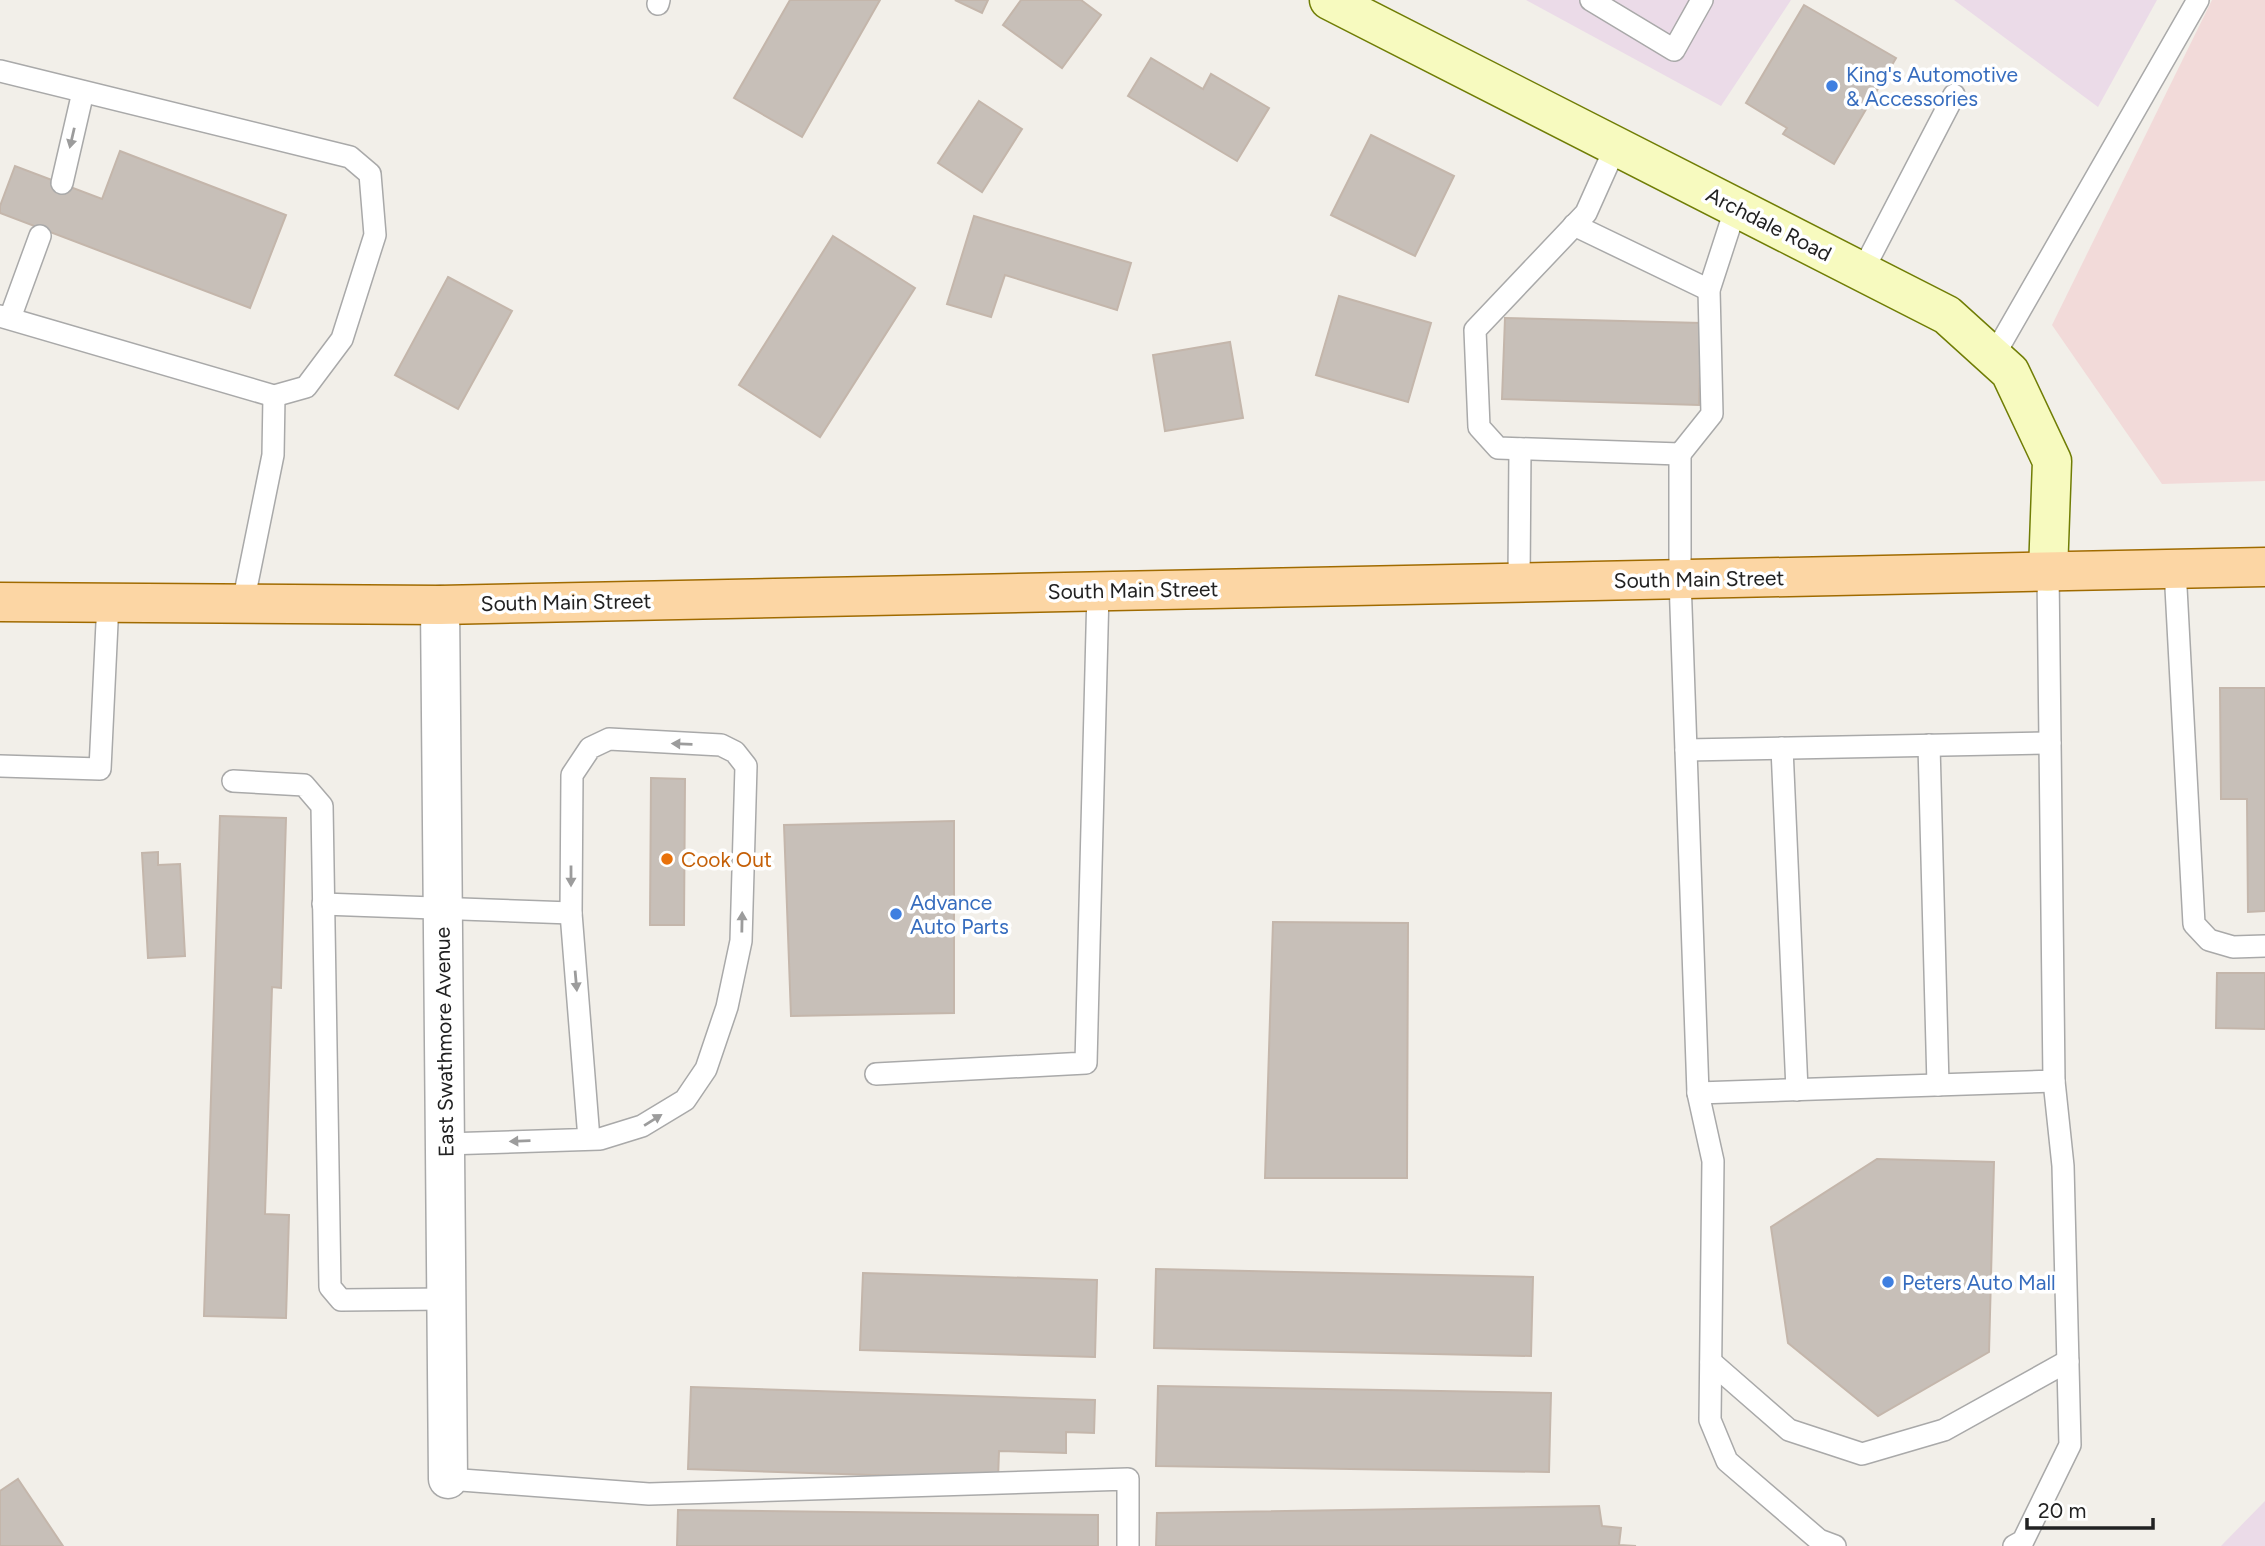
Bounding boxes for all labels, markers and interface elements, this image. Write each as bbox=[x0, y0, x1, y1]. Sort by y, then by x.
place label: King's Automotive & Accessories bbox=[1846, 62, 2018, 111]
marker: King's Automotive & Accessories bbox=[1824, 78, 1840, 94]
one-way arrow bbox=[67, 127, 78, 149]
street label: Archdale Road bbox=[1702, 182, 1836, 266]
street label: South Main Street bbox=[1613, 565, 1785, 593]
street label: South Main Street bbox=[1047, 576, 1219, 604]
street label: South Main Street bbox=[480, 588, 652, 616]
one-way arrow bbox=[671, 738, 693, 749]
place label: Cook Out bbox=[681, 847, 772, 872]
marker: Cook Out bbox=[659, 851, 675, 867]
one-way arrow bbox=[565, 865, 577, 887]
place label: Advance Auto Parts bbox=[910, 890, 1009, 939]
marker: Advance Auto Parts bbox=[888, 906, 904, 922]
one-way arrow bbox=[736, 910, 747, 932]
street label: East Swathmore Avenue bbox=[429, 927, 459, 1157]
one-way arrow bbox=[571, 970, 582, 992]
one-way arrow bbox=[643, 1113, 663, 1126]
one-way arrow bbox=[509, 1136, 531, 1147]
place label: Peters Auto Mall bbox=[1902, 1270, 2056, 1295]
marker: Peters Auto Mall bbox=[1880, 1274, 1896, 1290]
scale bar bbox=[2027, 1486, 2153, 1530]
text: 20 m bbox=[2038, 1498, 2086, 1523]

